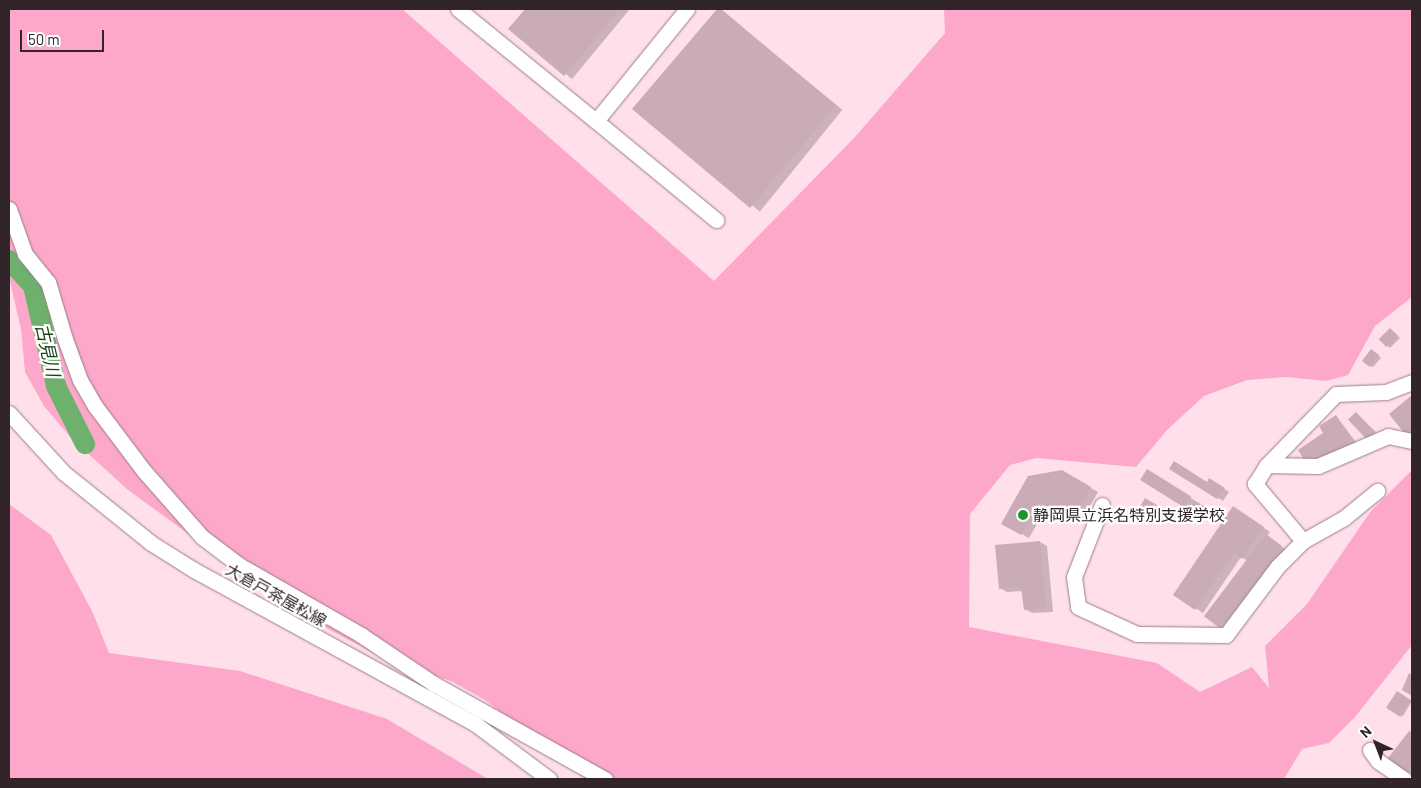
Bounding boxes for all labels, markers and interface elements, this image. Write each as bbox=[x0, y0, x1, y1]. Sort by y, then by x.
scale bar bbox=[22, 20, 106, 52]
text: 50 m bbox=[28, 30, 60, 48]
water label: 古見川 bbox=[31, 321, 65, 379]
place label: 静岡県立浜名特別支援学校 bbox=[1033, 505, 1225, 525]
marker: 静岡県立浜名特別支援学校 bbox=[1017, 509, 1029, 521]
street label: 大倉戸茶屋松線 bbox=[222, 559, 330, 631]
north arrow bbox=[1351, 718, 1401, 768]
text: N bbox=[1356, 722, 1375, 741]

